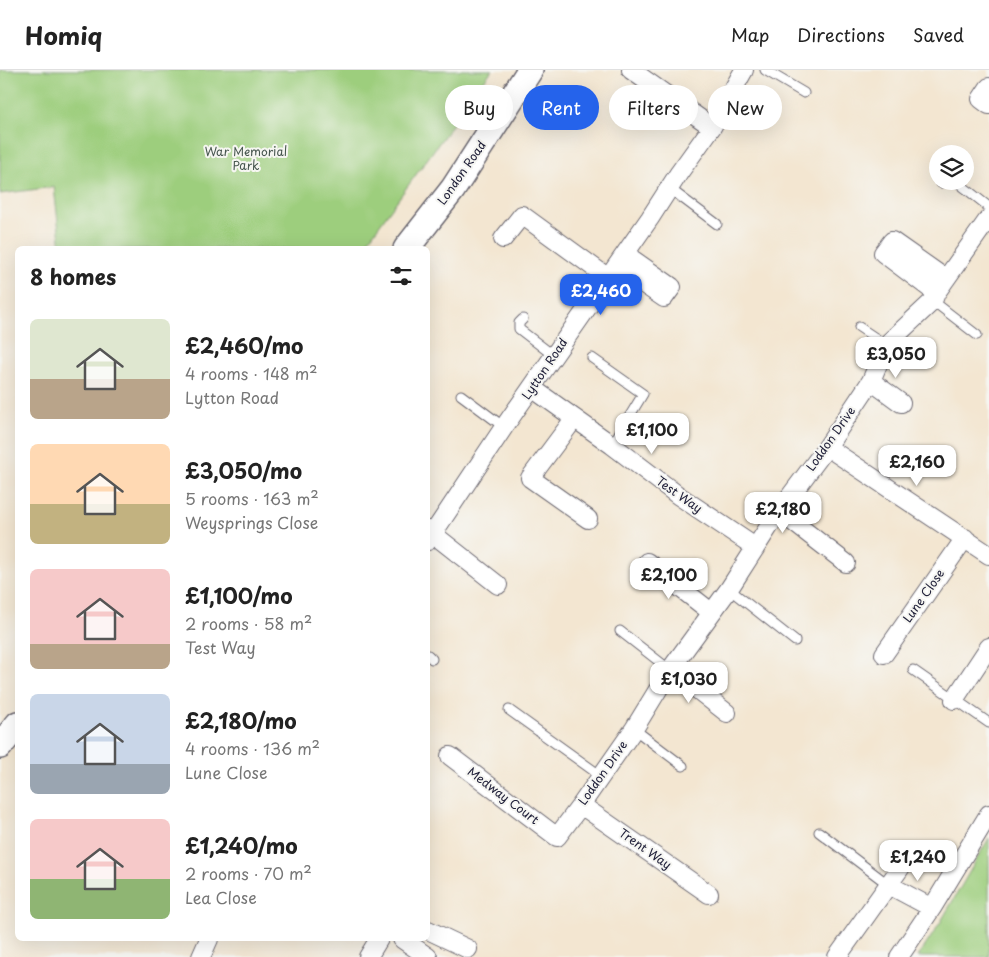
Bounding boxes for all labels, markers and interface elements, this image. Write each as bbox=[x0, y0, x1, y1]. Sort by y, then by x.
text: Homiq bbox=[25, 17, 102, 53]
text: Map bbox=[731, 21, 769, 48]
text: Directions bbox=[797, 21, 885, 48]
text: Saved bbox=[913, 21, 964, 48]
chip: Buy bbox=[445, 85, 513, 130]
chip: Rent bbox=[523, 85, 599, 130]
chip: Filters bbox=[609, 85, 698, 130]
chip: New bbox=[708, 85, 782, 130]
street label: London Road bbox=[432, 137, 490, 208]
park label: War Memorial Park bbox=[205, 142, 287, 174]
map controls bbox=[929, 145, 974, 190]
button: layers bbox=[929, 145, 974, 190]
text: 8 homes bbox=[30, 260, 116, 292]
icon: filters bbox=[387, 262, 415, 290]
pin: £2,460 bbox=[560, 274, 642, 316]
text: £2,460 bbox=[571, 278, 631, 302]
text: £2,460/mo bbox=[185, 329, 303, 361]
street label: Lytton Road bbox=[517, 334, 571, 403]
pin: £3,050 bbox=[855, 336, 937, 379]
icon: home bbox=[70, 339, 130, 399]
text: £3,050 bbox=[866, 341, 926, 365]
text: 4 rooms · 148 m² bbox=[185, 361, 318, 385]
text: Lytton Road bbox=[185, 385, 279, 409]
street label: Loddon Drive bbox=[801, 402, 859, 474]
pin: £1,100 bbox=[611, 412, 693, 455]
text: £1,100 bbox=[626, 417, 678, 441]
pin: £2,160 bbox=[876, 444, 958, 487]
text: £2,160 bbox=[889, 449, 945, 473]
text: £3,050/mo bbox=[185, 454, 302, 486]
icon: home bbox=[70, 464, 130, 524]
street label: Test Way bbox=[653, 472, 707, 517]
text: 5 rooms · 163 m² bbox=[185, 486, 319, 510]
pin: £2,180 bbox=[742, 492, 824, 534]
text: £2,180 bbox=[755, 496, 811, 520]
text: Weysprings Close bbox=[185, 510, 318, 534]
pin: £2,100 bbox=[628, 558, 710, 600]
text: £2,100 bbox=[641, 562, 697, 586]
street label: Lune Close bbox=[898, 565, 948, 626]
text: £1,100/mo bbox=[185, 579, 293, 611]
icon: home bbox=[70, 589, 130, 649]
text: 2 rooms · 58 m² bbox=[185, 611, 312, 635]
text: Test Way bbox=[185, 635, 256, 659]
pin: £1,030 bbox=[648, 662, 730, 704]
text: £1,030 bbox=[661, 666, 717, 690]
text: £2,180/mo bbox=[185, 704, 297, 736]
icon: home bbox=[70, 714, 130, 774]
text: 4 rooms · 136 m² bbox=[185, 736, 320, 760]
street label: Loddon Drive bbox=[573, 736, 631, 808]
text: Lune Close bbox=[185, 760, 267, 784]
street label: Medway Court bbox=[464, 762, 543, 828]
street label: Trent Way bbox=[616, 823, 676, 873]
text: £1,240/mo bbox=[185, 829, 298, 861]
icon: home bbox=[70, 839, 130, 899]
pin: £1,240 bbox=[877, 840, 959, 882]
text: £1,240 bbox=[890, 844, 946, 868]
text: 2 rooms · 70 m² bbox=[185, 861, 312, 885]
text: Lea Close bbox=[185, 885, 257, 909]

